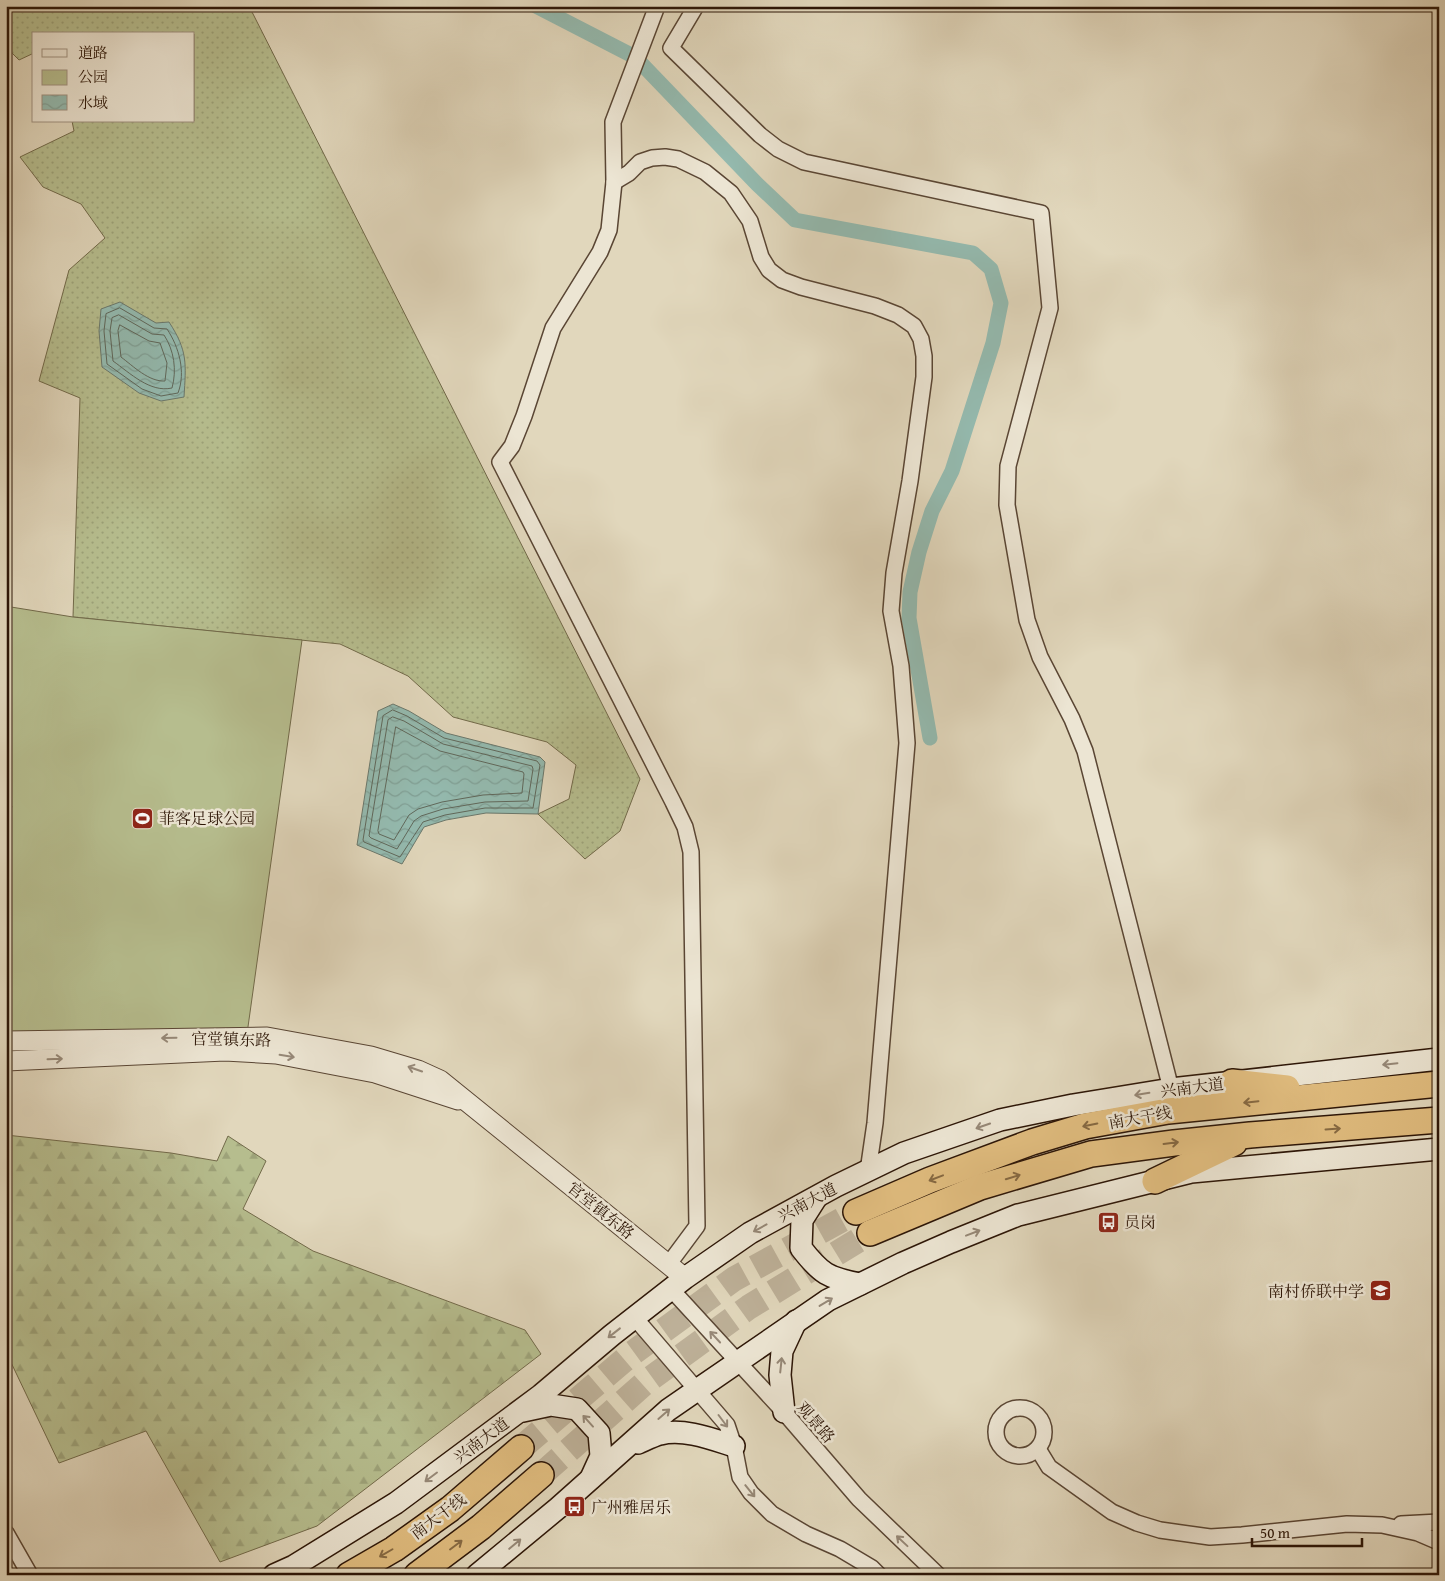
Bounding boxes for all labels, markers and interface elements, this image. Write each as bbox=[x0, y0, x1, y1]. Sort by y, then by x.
legend bbox=[32, 32, 195, 122]
text: 道路 bbox=[78, 42, 108, 63]
text: 公园 bbox=[78, 66, 108, 87]
text: 水域 bbox=[78, 92, 108, 113]
sports icon: 菲客足球公园 bbox=[131, 806, 155, 830]
place label: 菲客足球公园 bbox=[159, 806, 255, 830]
street label: 官堂镇东路 bbox=[191, 1026, 271, 1052]
one-way arrow bbox=[161, 1034, 177, 1043]
one-way arrow bbox=[279, 1051, 295, 1061]
one-way arrow bbox=[47, 1054, 63, 1063]
one-way arrow bbox=[1383, 1059, 1399, 1069]
one-way arrow bbox=[408, 1064, 424, 1074]
street label: 兴南大道 bbox=[1159, 1071, 1225, 1103]
one-way arrow bbox=[1134, 1089, 1150, 1099]
one-way arrow bbox=[1243, 1097, 1259, 1107]
street label: 南大干线 bbox=[1106, 1100, 1174, 1134]
one-way arrow bbox=[1083, 1121, 1099, 1131]
one-way arrow bbox=[976, 1122, 991, 1131]
one-way arrow bbox=[1325, 1124, 1341, 1134]
one-way arrow bbox=[1163, 1138, 1179, 1148]
one-way arrow bbox=[1005, 1172, 1021, 1182]
one-way arrow bbox=[929, 1174, 944, 1183]
street label: 官堂镇东路 bbox=[562, 1175, 640, 1245]
street label: 兴南大道 bbox=[773, 1176, 841, 1228]
bus stop icon: 员岗 bbox=[1096, 1210, 1120, 1234]
place label: 员岗 bbox=[1124, 1210, 1156, 1234]
one-way arrow bbox=[753, 1223, 767, 1233]
one-way arrow bbox=[965, 1228, 980, 1237]
place label: 南村侨联中学 bbox=[1268, 1279, 1364, 1303]
school or university icon: 南村侨联中学 bbox=[1368, 1279, 1392, 1303]
one-way arrow bbox=[819, 1296, 833, 1307]
one-way arrow bbox=[608, 1328, 621, 1339]
one-way arrow bbox=[709, 1331, 721, 1344]
one-way arrow bbox=[776, 1358, 786, 1374]
street label: 观景路 bbox=[791, 1396, 841, 1448]
one-way arrow bbox=[657, 1409, 670, 1420]
street label: 兴南大道 bbox=[448, 1411, 514, 1469]
one-way arrow bbox=[582, 1414, 594, 1427]
one-way arrow bbox=[718, 1414, 728, 1428]
one-way arrow bbox=[424, 1472, 438, 1482]
one-way arrow bbox=[745, 1484, 756, 1497]
street label: 南大干线 bbox=[405, 1487, 471, 1545]
bus stop icon: 广州雅居乐 bbox=[563, 1495, 587, 1519]
place label: 广州雅居乐 bbox=[591, 1495, 671, 1519]
scale bar bbox=[1252, 1516, 1362, 1548]
text: 50 m bbox=[1260, 1522, 1291, 1543]
one-way arrow bbox=[896, 1535, 909, 1547]
one-way arrow bbox=[509, 1539, 522, 1550]
one-way arrow bbox=[449, 1540, 462, 1551]
one-way arrow bbox=[379, 1549, 394, 1559]

